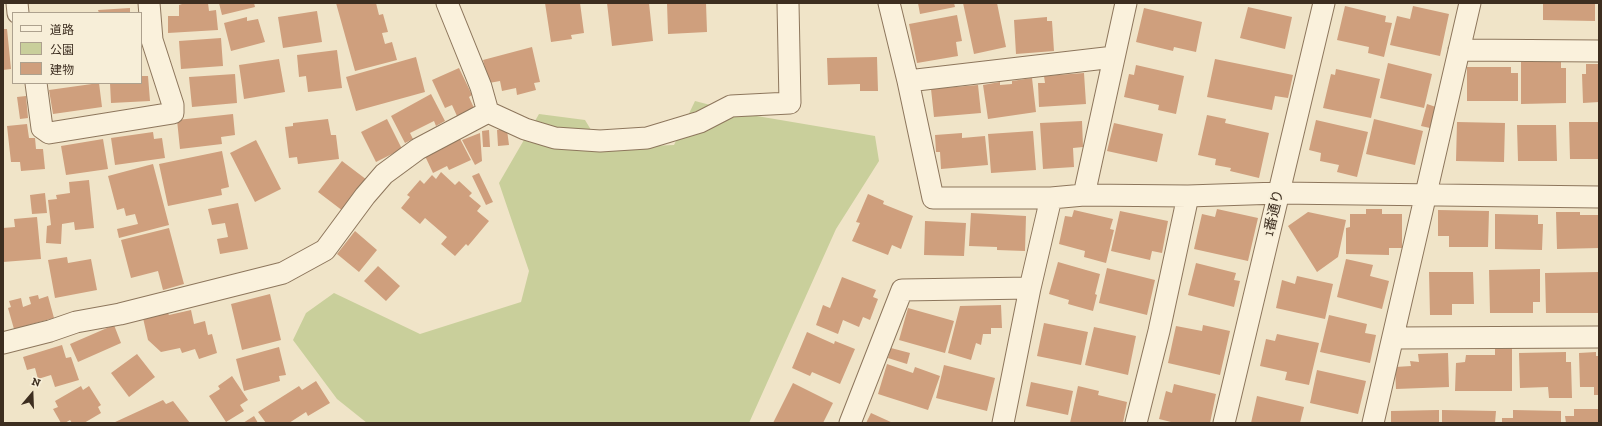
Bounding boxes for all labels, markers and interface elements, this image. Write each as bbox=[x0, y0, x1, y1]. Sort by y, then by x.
legend bbox=[12, 12, 142, 84]
text: 道路 bbox=[50, 23, 74, 37]
text: 公園 bbox=[50, 43, 74, 57]
text: 建物 bbox=[50, 63, 74, 77]
street label: 1番通り bbox=[1260, 188, 1288, 238]
north arrow bbox=[12, 374, 52, 414]
text: N bbox=[30, 375, 42, 390]

